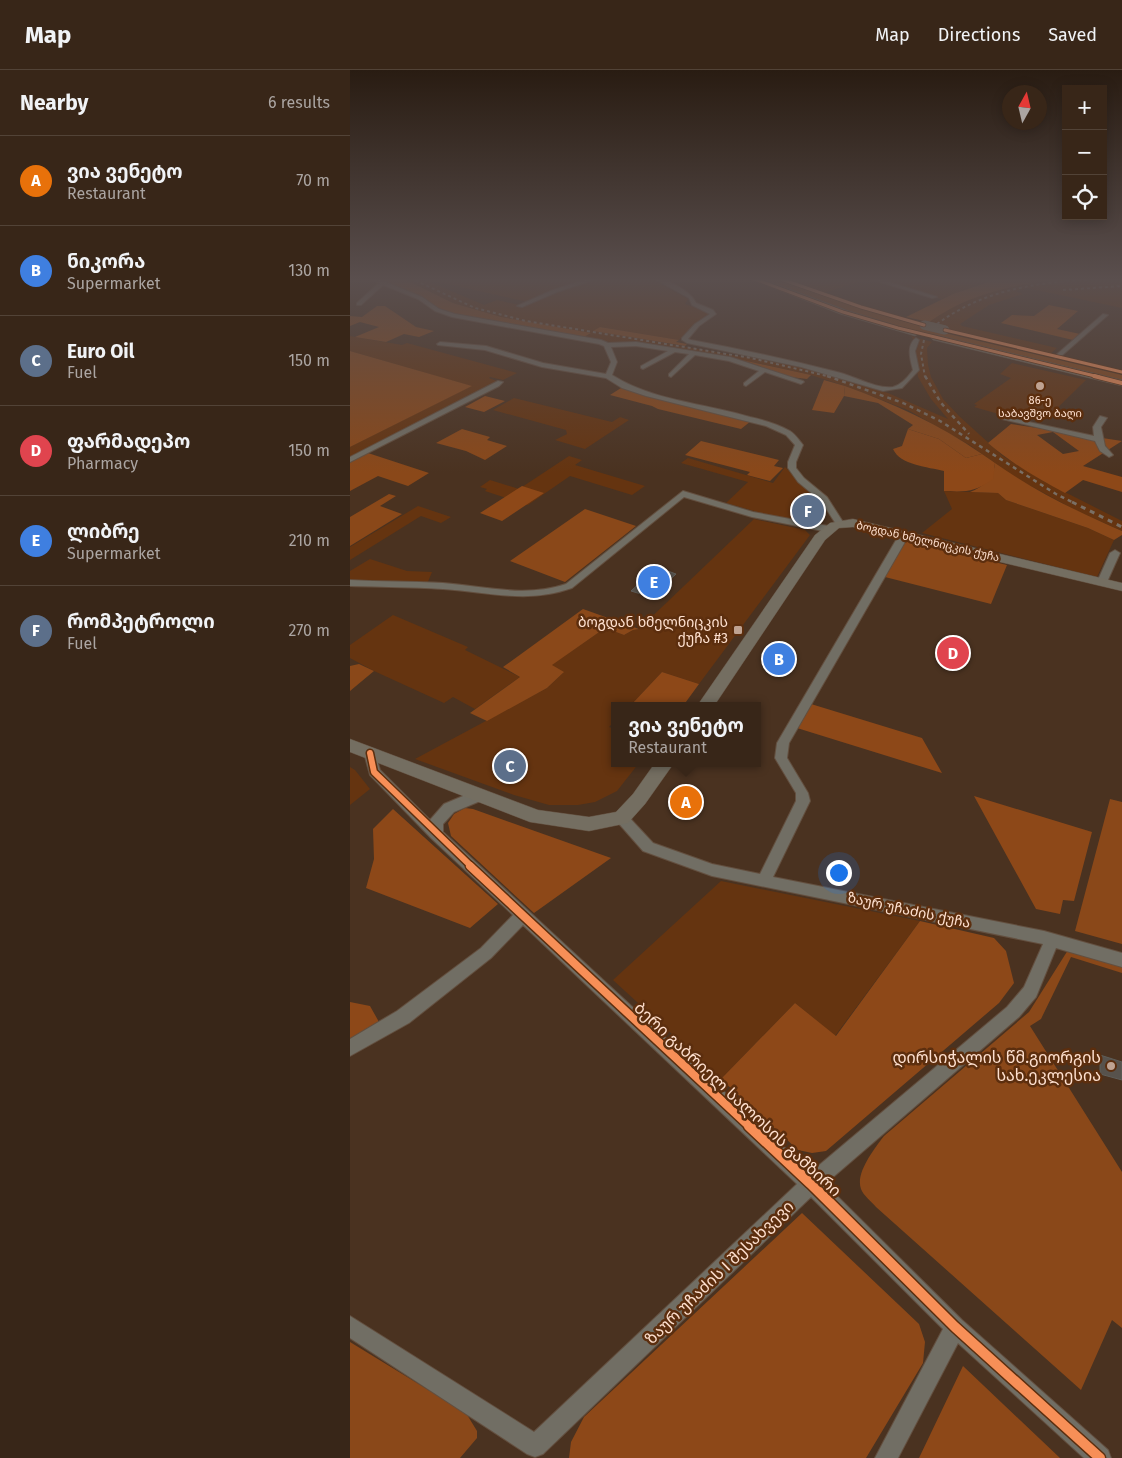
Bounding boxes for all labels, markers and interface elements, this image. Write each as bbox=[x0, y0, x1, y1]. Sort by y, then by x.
text: Map bbox=[25, 21, 71, 49]
text: Map bbox=[875, 24, 910, 46]
text: Directions bbox=[938, 24, 1020, 46]
text: Saved bbox=[1048, 24, 1097, 46]
north arrow bbox=[1002, 85, 1047, 130]
map controls bbox=[1062, 85, 1107, 220]
button: + bbox=[1062, 85, 1107, 130]
text: Nearby bbox=[20, 90, 88, 116]
text: 6 results bbox=[268, 93, 330, 112]
button: − bbox=[1062, 130, 1107, 175]
text: ვია ვენეტო bbox=[67, 160, 183, 183]
text: A bbox=[31, 171, 41, 190]
text: 70 m bbox=[296, 171, 330, 190]
button: locate bbox=[1062, 175, 1107, 220]
text: Restaurant bbox=[67, 184, 146, 203]
text: ნიკორა bbox=[67, 250, 145, 273]
text: B bbox=[31, 261, 41, 280]
text: 130 m bbox=[288, 261, 330, 280]
text: Supermarket bbox=[67, 274, 161, 293]
text: Euro Oil bbox=[67, 340, 134, 363]
text: C bbox=[31, 351, 41, 370]
text: 150 m bbox=[288, 351, 330, 370]
text: Fuel bbox=[67, 363, 97, 382]
marker: 86-ე საბავშვო ბაღი bbox=[1034, 380, 1046, 392]
place label: 86-ე საბავშვო ბაღი bbox=[998, 394, 1082, 420]
text: ფარმადეპო bbox=[67, 430, 190, 453]
text: D bbox=[31, 441, 41, 460]
text: 150 m bbox=[288, 441, 330, 460]
text: Pharmacy bbox=[67, 454, 138, 473]
pin: F bbox=[792, 492, 824, 530]
street label: ბოგდან ხმელნიცკის ქუჩა bbox=[855, 519, 1001, 564]
text: ლიბრე bbox=[67, 520, 140, 543]
text: E bbox=[32, 531, 40, 550]
text: 210 m bbox=[289, 531, 330, 550]
text: Supermarket bbox=[67, 544, 161, 563]
pin: E bbox=[638, 563, 670, 601]
text: რომპეტროლი bbox=[67, 610, 215, 633]
place label: ბოგდან ხმელნიცკის ქუჩა #3 bbox=[578, 614, 728, 647]
text: F bbox=[32, 621, 40, 640]
text: 270 m bbox=[288, 621, 330, 640]
marker: ბოგდან ხმელნიცკის ქუჩა #3 bbox=[732, 624, 744, 636]
text: Fuel bbox=[67, 634, 97, 653]
pin: D bbox=[937, 634, 969, 672]
pin: B bbox=[763, 640, 795, 678]
popup bbox=[611, 702, 761, 767]
text: ვია ვენეტო bbox=[628, 714, 744, 737]
text: Restaurant bbox=[628, 738, 707, 757]
pin: C bbox=[494, 747, 526, 785]
pin: A bbox=[670, 783, 702, 821]
your location bbox=[826, 860, 852, 886]
street label: ზაურ უჩაძის ქუჩა bbox=[846, 889, 972, 932]
street label: ბერი გაბრიელ სალოსის გამზირი bbox=[630, 998, 845, 1201]
place label: დირსიჭალის წმ.გიორგის სახ.ეკლესია bbox=[892, 1048, 1101, 1086]
marker: დირსიჭალის წმ.გიორგის სახ.ეკლესია bbox=[1105, 1060, 1117, 1072]
street label: ზაურ უჩაძის I შესახვევი bbox=[641, 1197, 797, 1348]

